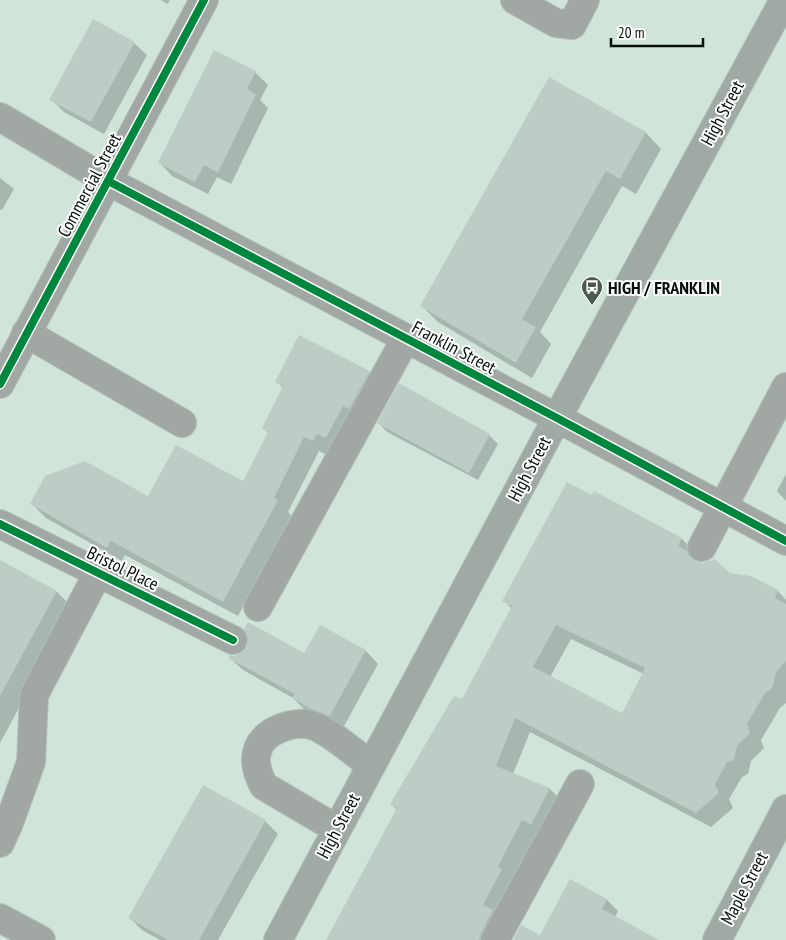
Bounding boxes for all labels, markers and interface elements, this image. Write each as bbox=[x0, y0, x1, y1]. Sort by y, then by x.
scale bar bbox=[611, 15, 704, 47]
text: 20 m bbox=[618, 23, 644, 42]
street label: High Street bbox=[695, 77, 749, 149]
street label: Commercial Street bbox=[52, 129, 126, 241]
bus stop icon: HIGH / FRANKLIN bbox=[580, 275, 604, 306]
place label: HIGH / FRANKLIN bbox=[608, 276, 720, 299]
street label: Franklin Street bbox=[408, 315, 500, 379]
street label: High Street bbox=[502, 433, 556, 505]
street label: Bristol Place bbox=[83, 541, 163, 595]
street label: High Street bbox=[311, 790, 365, 862]
street label: Maple Street bbox=[715, 848, 773, 928]

